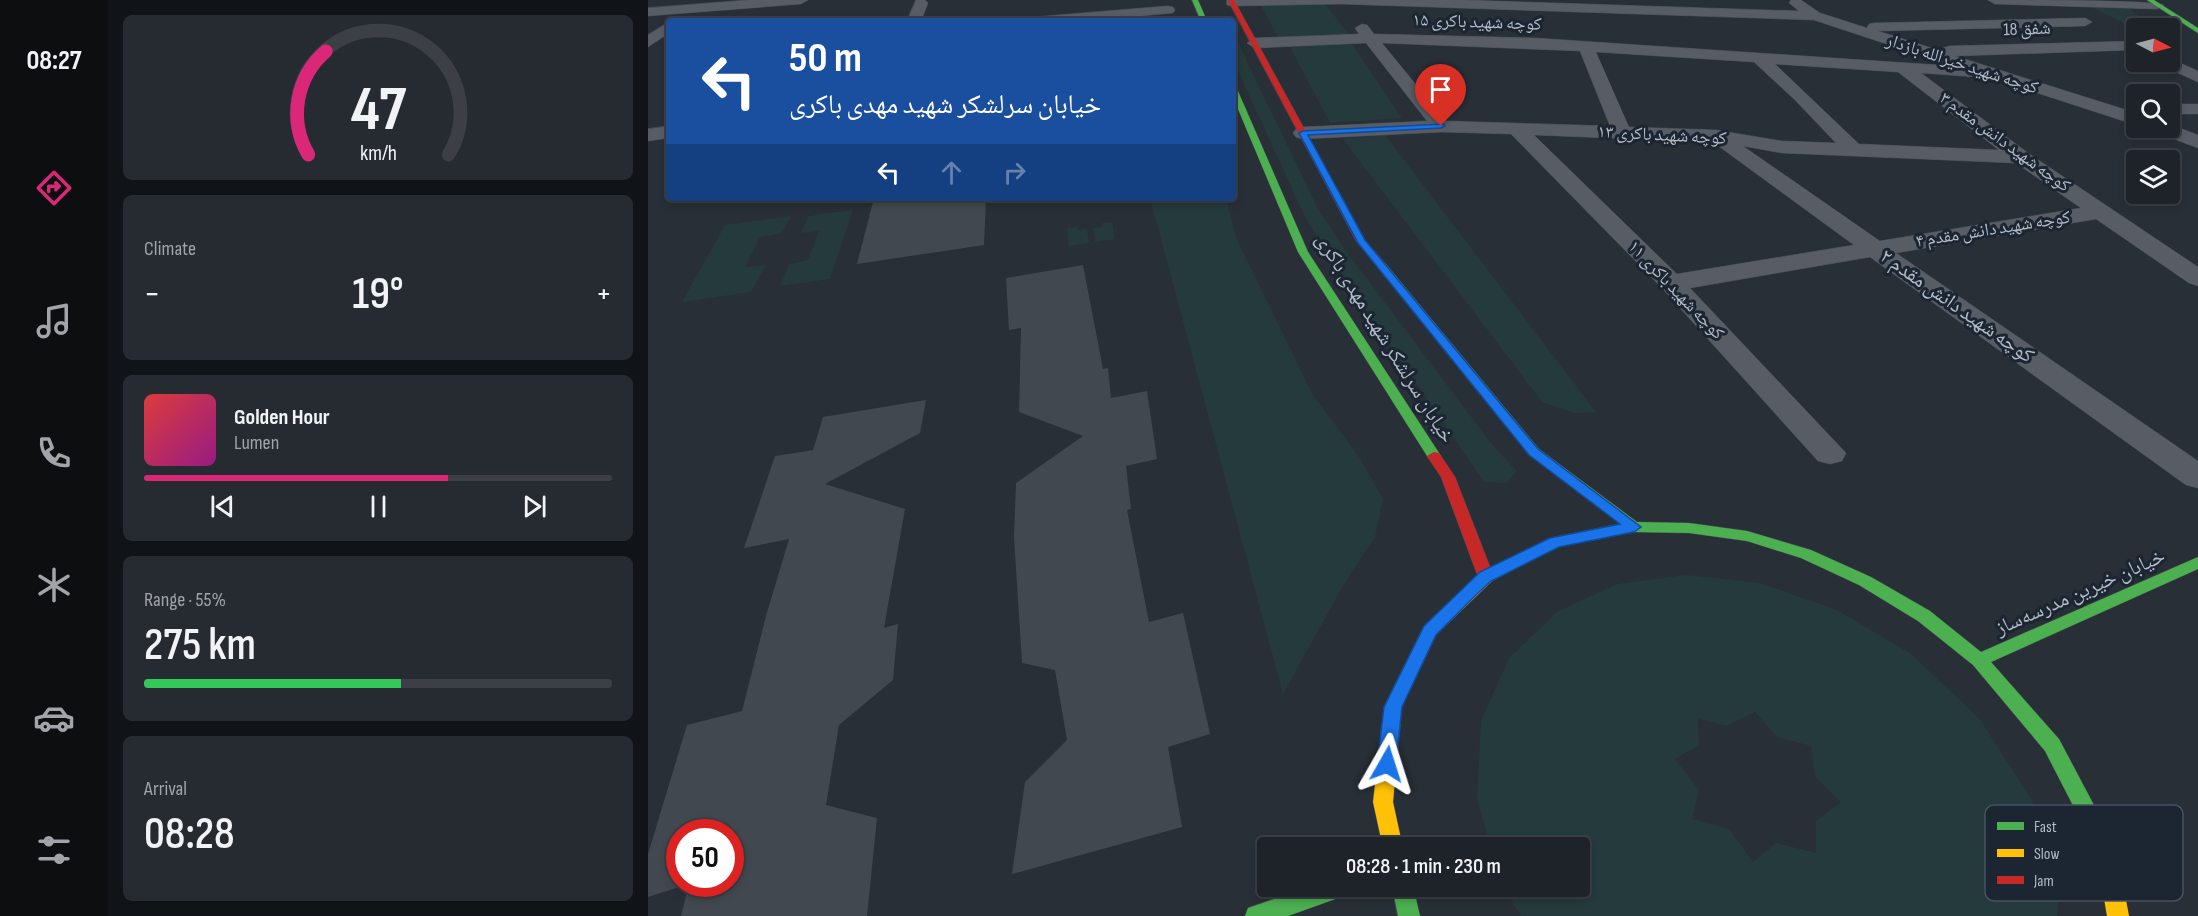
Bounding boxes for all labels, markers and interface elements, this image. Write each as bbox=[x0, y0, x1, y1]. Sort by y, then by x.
street label: کوچه شهید باکری ۱۵ bbox=[1412, 9, 1543, 35]
street label: شفق 18 bbox=[2003, 18, 2051, 40]
north arrow bbox=[2126, 18, 2180, 72]
map controls bbox=[2126, 18, 2180, 204]
street label: کوچه شهید خیرالله بازدار bbox=[1882, 29, 2041, 99]
text: 50 m bbox=[789, 33, 862, 84]
icon: left bbox=[690, 42, 768, 120]
text: 08:27 bbox=[26, 45, 82, 77]
pin bbox=[1415, 64, 1466, 126]
text: 47 bbox=[350, 73, 406, 148]
icon: arrive bbox=[1424, 73, 1457, 106]
button: search bbox=[2126, 84, 2180, 138]
street label: کوچه شهید دانش مقدم ۳ bbox=[1935, 88, 2075, 198]
text: خیابان سرلشکر شهید مهدی باکری bbox=[789, 89, 1101, 121]
street label: کوچه شهید باکری ۱۳ bbox=[1597, 121, 1728, 149]
text: km/h bbox=[359, 141, 397, 166]
button: layers bbox=[2126, 150, 2180, 204]
icon: left bbox=[872, 156, 905, 189]
icon: ahead bbox=[935, 156, 968, 189]
icon: right bbox=[998, 156, 1031, 189]
icon: directions bbox=[33, 167, 75, 209]
street label: کوچه شهید دانش مقدم ۴ bbox=[1914, 206, 2072, 253]
street label: خیابان سرلشکر شهید مهدی باکری bbox=[1310, 228, 1460, 448]
street label: کوچه شهید باکری ۱۱ bbox=[1624, 236, 1729, 344]
text: Climate bbox=[144, 237, 196, 261]
street label: کوچه شهید دانش مقدم ۲ bbox=[1875, 243, 2039, 369]
text: 19° bbox=[352, 267, 404, 322]
text: − bbox=[144, 274, 160, 314]
text: + bbox=[596, 274, 612, 314]
icon: music bbox=[33, 300, 75, 342]
text: Golden Hour bbox=[234, 404, 330, 431]
text: Lumen bbox=[234, 431, 279, 455]
icon: phone bbox=[33, 432, 75, 474]
icon: previous bbox=[206, 490, 239, 523]
icon: pause bbox=[362, 490, 395, 523]
icon: next bbox=[518, 490, 551, 523]
street label: خیابان خیرین مدرسه‌ساز bbox=[1990, 543, 2169, 641]
icon: climate bbox=[33, 564, 75, 606]
text: Range · 55% bbox=[144, 588, 226, 612]
text: 275 km bbox=[144, 618, 256, 673]
icon: car bbox=[33, 697, 75, 739]
position arrow bbox=[1355, 732, 1419, 796]
text: Arrival bbox=[144, 777, 187, 801]
legend bbox=[1985, 805, 2183, 901]
text: 08:28 bbox=[144, 807, 235, 862]
text: Fast bbox=[2034, 818, 2057, 837]
speed limit sign: 50 bbox=[666, 819, 744, 897]
icon: filters bbox=[33, 829, 75, 871]
text: Slow bbox=[2034, 845, 2059, 864]
text: 08:28 · 1 min · 230 m bbox=[1346, 853, 1501, 880]
text: Jam bbox=[2033, 872, 2054, 891]

